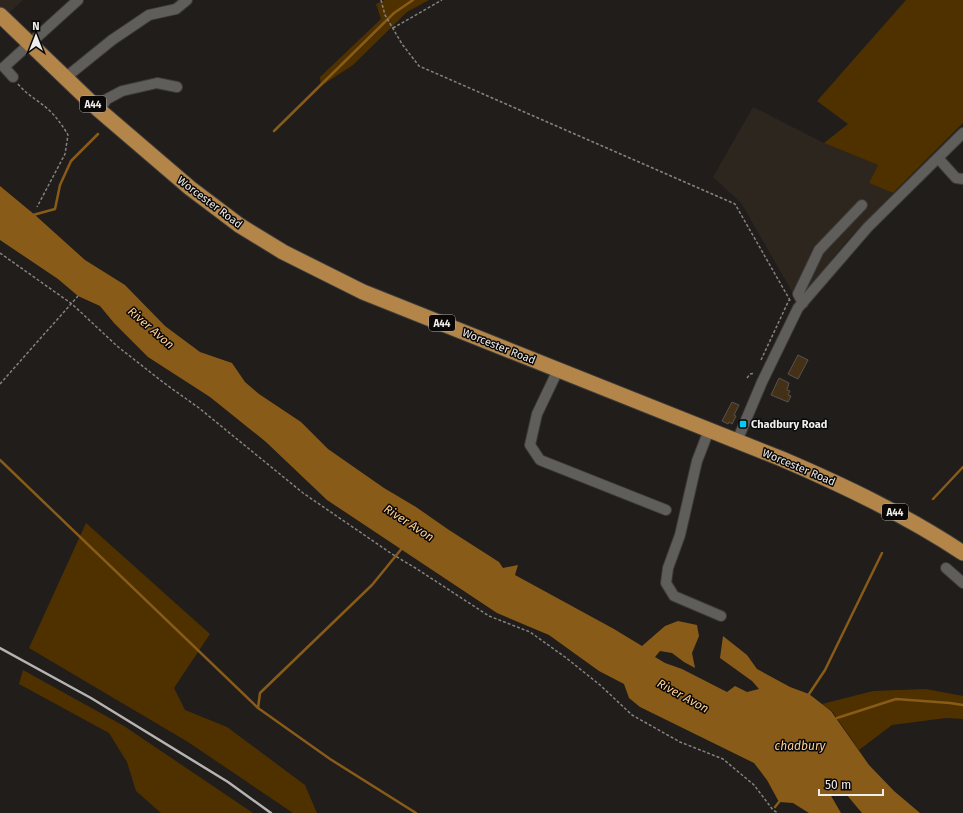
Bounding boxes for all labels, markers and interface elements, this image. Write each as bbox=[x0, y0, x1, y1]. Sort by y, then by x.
north arrow bbox=[16, 16, 56, 56]
text: N bbox=[32, 20, 40, 33]
road number: A44 bbox=[80, 96, 106, 112]
street label: Worcester Road bbox=[175, 174, 245, 231]
water label: River Avon bbox=[125, 304, 177, 352]
road number: A44 bbox=[429, 315, 455, 331]
street label: Worcester Road bbox=[460, 326, 537, 367]
place label: Chadbury Road bbox=[751, 418, 827, 431]
marker: Chadbury Road bbox=[738, 419, 748, 429]
street label: Worcester Road bbox=[760, 446, 837, 489]
water label: River Avon bbox=[381, 502, 437, 544]
road number: A44 bbox=[882, 504, 908, 520]
water label: River Avon bbox=[655, 676, 711, 716]
water label: chadbury bbox=[775, 739, 827, 753]
scale bar bbox=[819, 771, 883, 797]
text: 50 m bbox=[825, 778, 851, 792]

